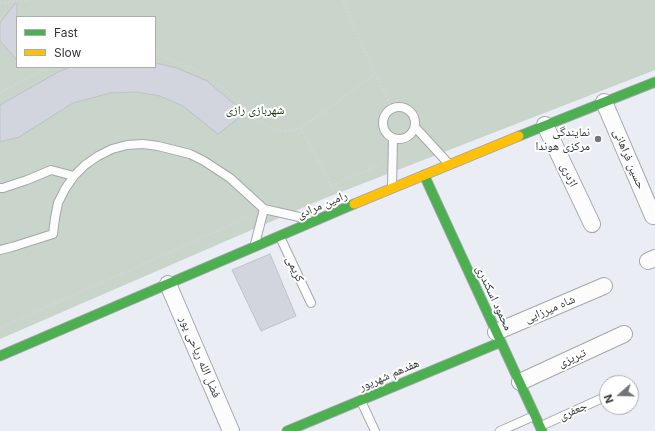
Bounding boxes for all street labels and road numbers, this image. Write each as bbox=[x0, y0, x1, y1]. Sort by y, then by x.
street label: حسین فراهانی bbox=[610, 127, 648, 191]
street label: اژدری bbox=[557, 161, 581, 189]
street label: رامین مرادی bbox=[295, 188, 349, 222]
street label: کریمی bbox=[283, 254, 307, 284]
street label: محمود اسکندری bbox=[473, 263, 515, 333]
street label: شاه میرزایی bbox=[522, 292, 578, 326]
street label: فضل الله ریاحی پور bbox=[176, 314, 224, 400]
street label: تبریزی bbox=[556, 346, 588, 370]
street label: هفدهم شهریور bbox=[357, 356, 421, 394]
street label: جعفری bbox=[557, 398, 589, 424]

